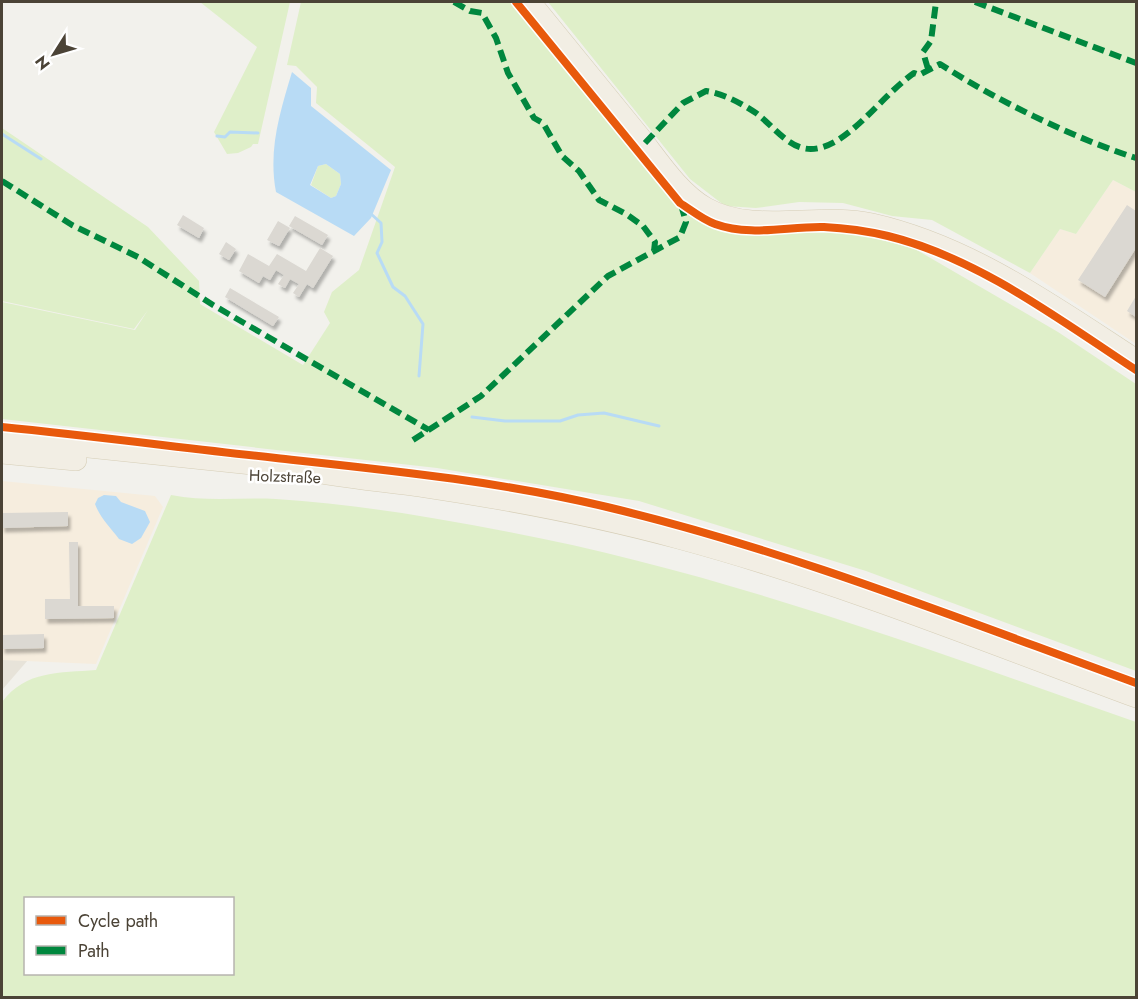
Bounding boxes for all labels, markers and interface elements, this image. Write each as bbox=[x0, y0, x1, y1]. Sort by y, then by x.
north arrow bbox=[24, 24, 84, 84]
text: N bbox=[29, 51, 55, 75]
street label: Holzstraße bbox=[249, 464, 321, 489]
legend bbox=[24, 897, 234, 975]
text: Cycle path bbox=[78, 908, 158, 934]
text: Path bbox=[78, 938, 110, 964]

